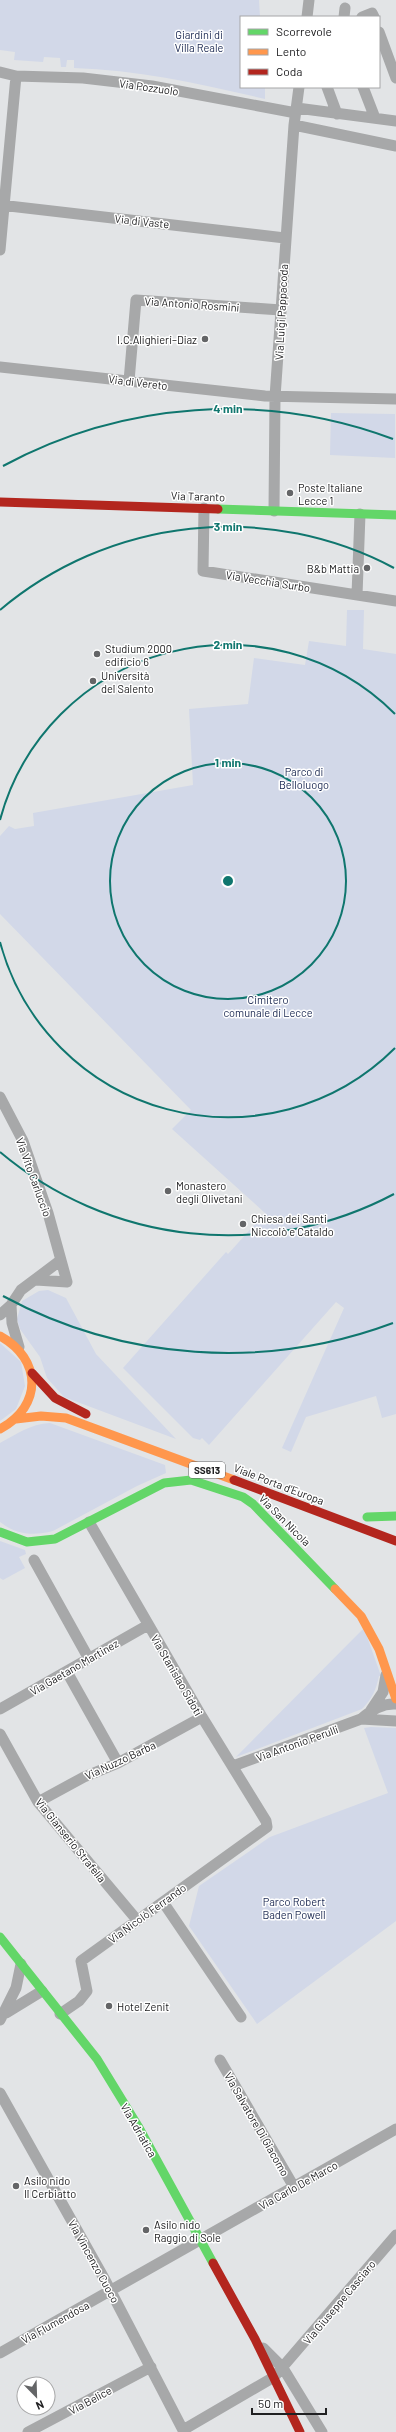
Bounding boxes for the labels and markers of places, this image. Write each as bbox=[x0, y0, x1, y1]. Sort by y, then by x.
place label: I.C.Alighieri–Diaz bbox=[117, 333, 197, 346]
marker: I.C.Alighieri–Diaz bbox=[200, 334, 210, 344]
place label: Poste Italiane Lecce 1 bbox=[298, 481, 363, 507]
marker: Poste Italiane Lecce 1 bbox=[285, 488, 295, 498]
place label: B&b Mattia bbox=[307, 562, 359, 575]
marker: B&b Mattia bbox=[362, 563, 372, 573]
place label: Studium 2000 edificio 6 bbox=[105, 642, 172, 668]
marker: Studium 2000 edificio 6 bbox=[92, 649, 102, 659]
place label: Università del Salento bbox=[101, 669, 154, 695]
marker: Università del Salento bbox=[88, 676, 98, 686]
centre of rings bbox=[221, 874, 235, 888]
place label: Monastero degli Olivetani bbox=[176, 1179, 243, 1205]
marker: Monastero degli Olivetani bbox=[163, 1186, 173, 1196]
place label: Chiesa dei Santi Niccolò e Cataldo bbox=[251, 1212, 334, 1238]
marker: Chiesa dei Santi Niccolò e Cataldo bbox=[238, 1219, 248, 1229]
place label: Hotel Zenit bbox=[117, 2000, 169, 2013]
marker: Hotel Zenit bbox=[104, 2001, 114, 2011]
place label: Asilo nido Il Cerbiatto bbox=[24, 2174, 76, 2200]
marker: Asilo nido Il Cerbiatto bbox=[11, 2181, 21, 2191]
place label: Asilo nido Raggio di Sole bbox=[154, 2218, 221, 2244]
marker: Asilo nido Raggio di Sole bbox=[141, 2225, 151, 2235]

